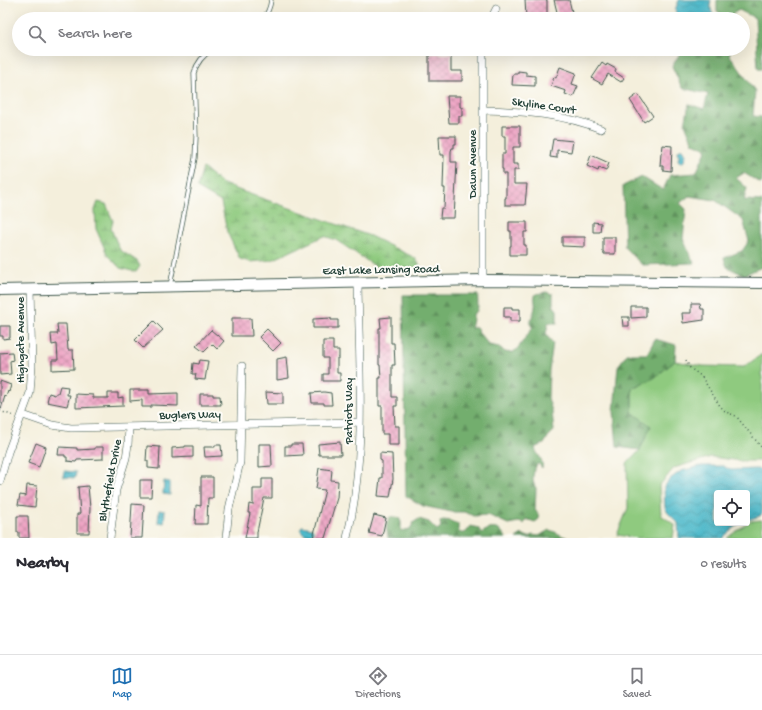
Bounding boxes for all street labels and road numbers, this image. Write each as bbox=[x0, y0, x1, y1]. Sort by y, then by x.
street label: Skyline Court bbox=[511, 96, 578, 119]
street label: Dawn Avenue bbox=[467, 129, 481, 199]
street label: East Lake Lansing Road bbox=[322, 263, 441, 279]
street label: Highgate Avenue bbox=[15, 296, 29, 383]
street label: Patriots Way bbox=[343, 378, 357, 445]
street label: Buglers Way bbox=[158, 408, 221, 424]
street label: Blythefield Drive bbox=[96, 437, 126, 524]

